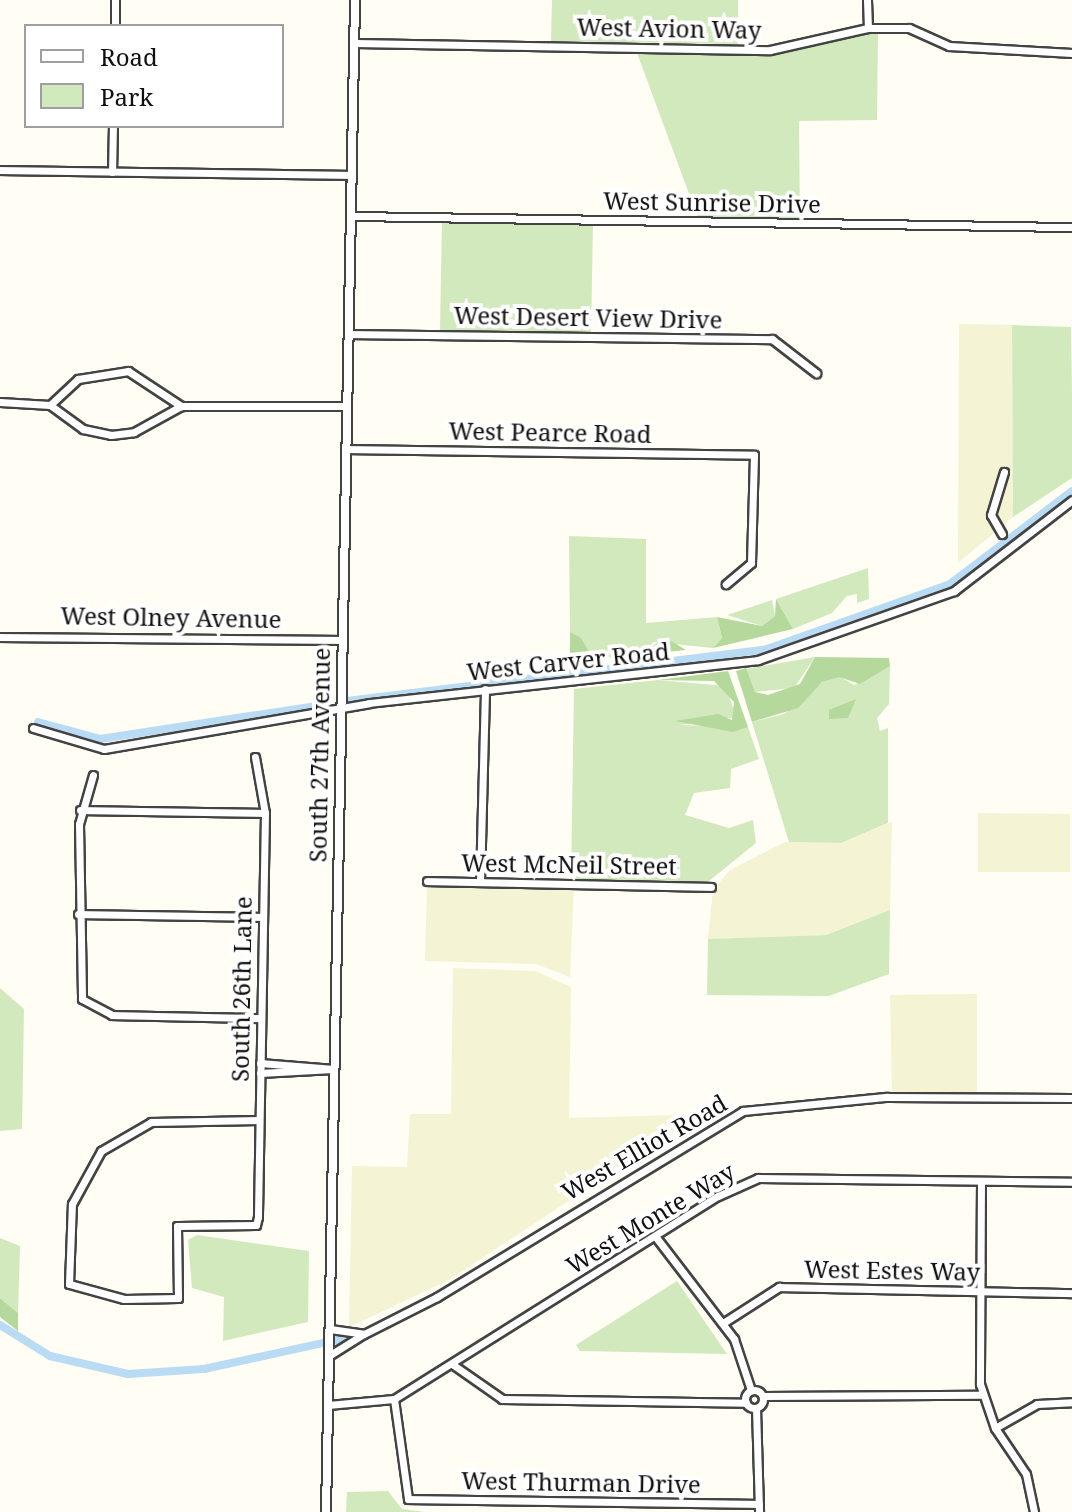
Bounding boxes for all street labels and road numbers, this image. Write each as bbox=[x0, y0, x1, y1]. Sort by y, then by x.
street label: West Avion Way bbox=[576, 12, 762, 44]
street label: West Sunrise Drive bbox=[603, 186, 821, 218]
street label: West Desert View Drive bbox=[453, 300, 723, 334]
street label: West Pearce Road bbox=[448, 416, 652, 448]
street label: West Olney Avenue bbox=[60, 601, 282, 633]
street label: West Carver Road bbox=[465, 636, 671, 686]
street label: South 27th Avenue bbox=[303, 647, 335, 863]
street label: West McNeil Street bbox=[461, 848, 677, 880]
street label: South 26th Lane bbox=[225, 896, 257, 1082]
street label: West Elliot Road bbox=[556, 1088, 732, 1206]
street label: West Monte Way bbox=[561, 1156, 739, 1280]
street label: West Estes Way bbox=[804, 1254, 980, 1286]
street label: West Thurman Drive bbox=[461, 1466, 701, 1498]

